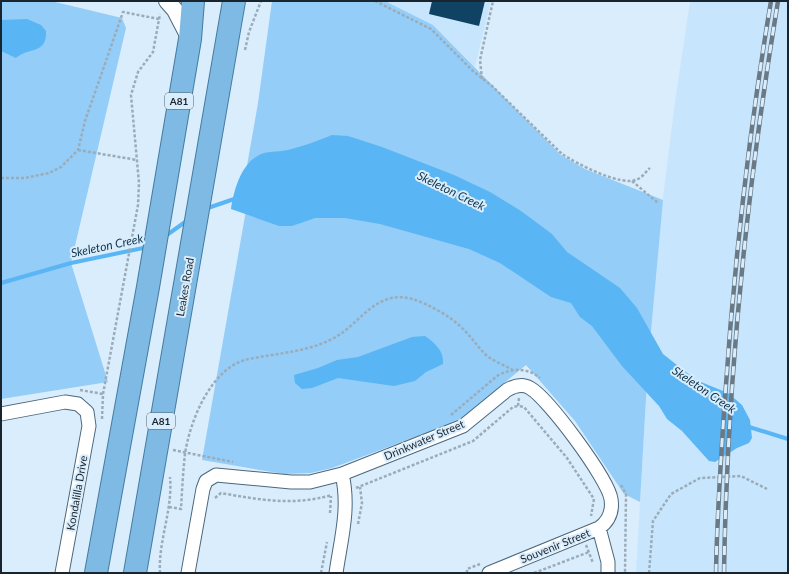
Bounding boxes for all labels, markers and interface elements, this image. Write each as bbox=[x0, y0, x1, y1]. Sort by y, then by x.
road number: A81 bbox=[165, 93, 193, 109]
water label: Skeleton Creek bbox=[415, 168, 488, 214]
water label: Skeleton Creek bbox=[69, 230, 145, 260]
street label: Leakes Road bbox=[173, 256, 196, 317]
water label: Skeleton Creek bbox=[670, 363, 739, 417]
road number: A81 bbox=[147, 413, 175, 429]
street label: Drinkwater Street bbox=[382, 417, 466, 462]
street label: Kondalilla Drive bbox=[64, 454, 90, 531]
street label: Souvenir Street bbox=[518, 526, 592, 565]

